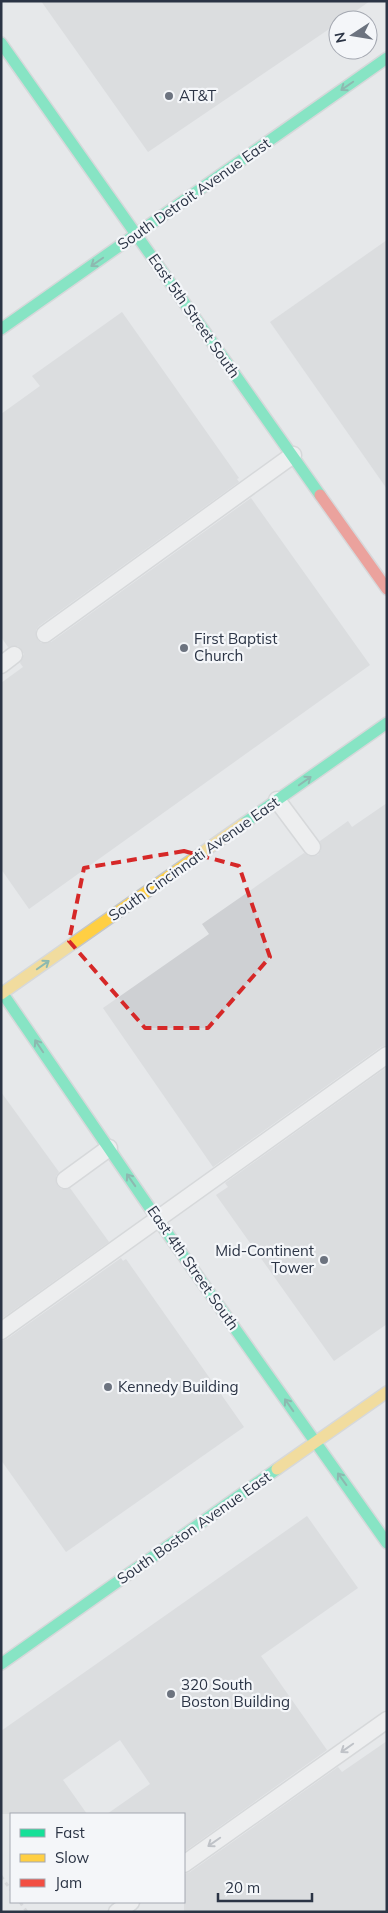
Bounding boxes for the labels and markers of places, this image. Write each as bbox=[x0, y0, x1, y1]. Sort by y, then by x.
place label: AT&T bbox=[179, 86, 216, 105]
marker: AT&T bbox=[163, 90, 175, 102]
place label: First Baptist Church bbox=[194, 629, 277, 665]
marker: First Baptist Church bbox=[178, 642, 190, 654]
place label: Mid-Continent Tower bbox=[215, 1241, 315, 1277]
marker: Mid-Continent Tower bbox=[318, 1254, 330, 1266]
place label: Kennedy Building bbox=[118, 1377, 239, 1396]
marker: Kennedy Building bbox=[102, 1381, 114, 1393]
place label: 320 South Boston Building bbox=[181, 1675, 290, 1711]
marker: 320 South Boston Building bbox=[165, 1688, 177, 1700]

